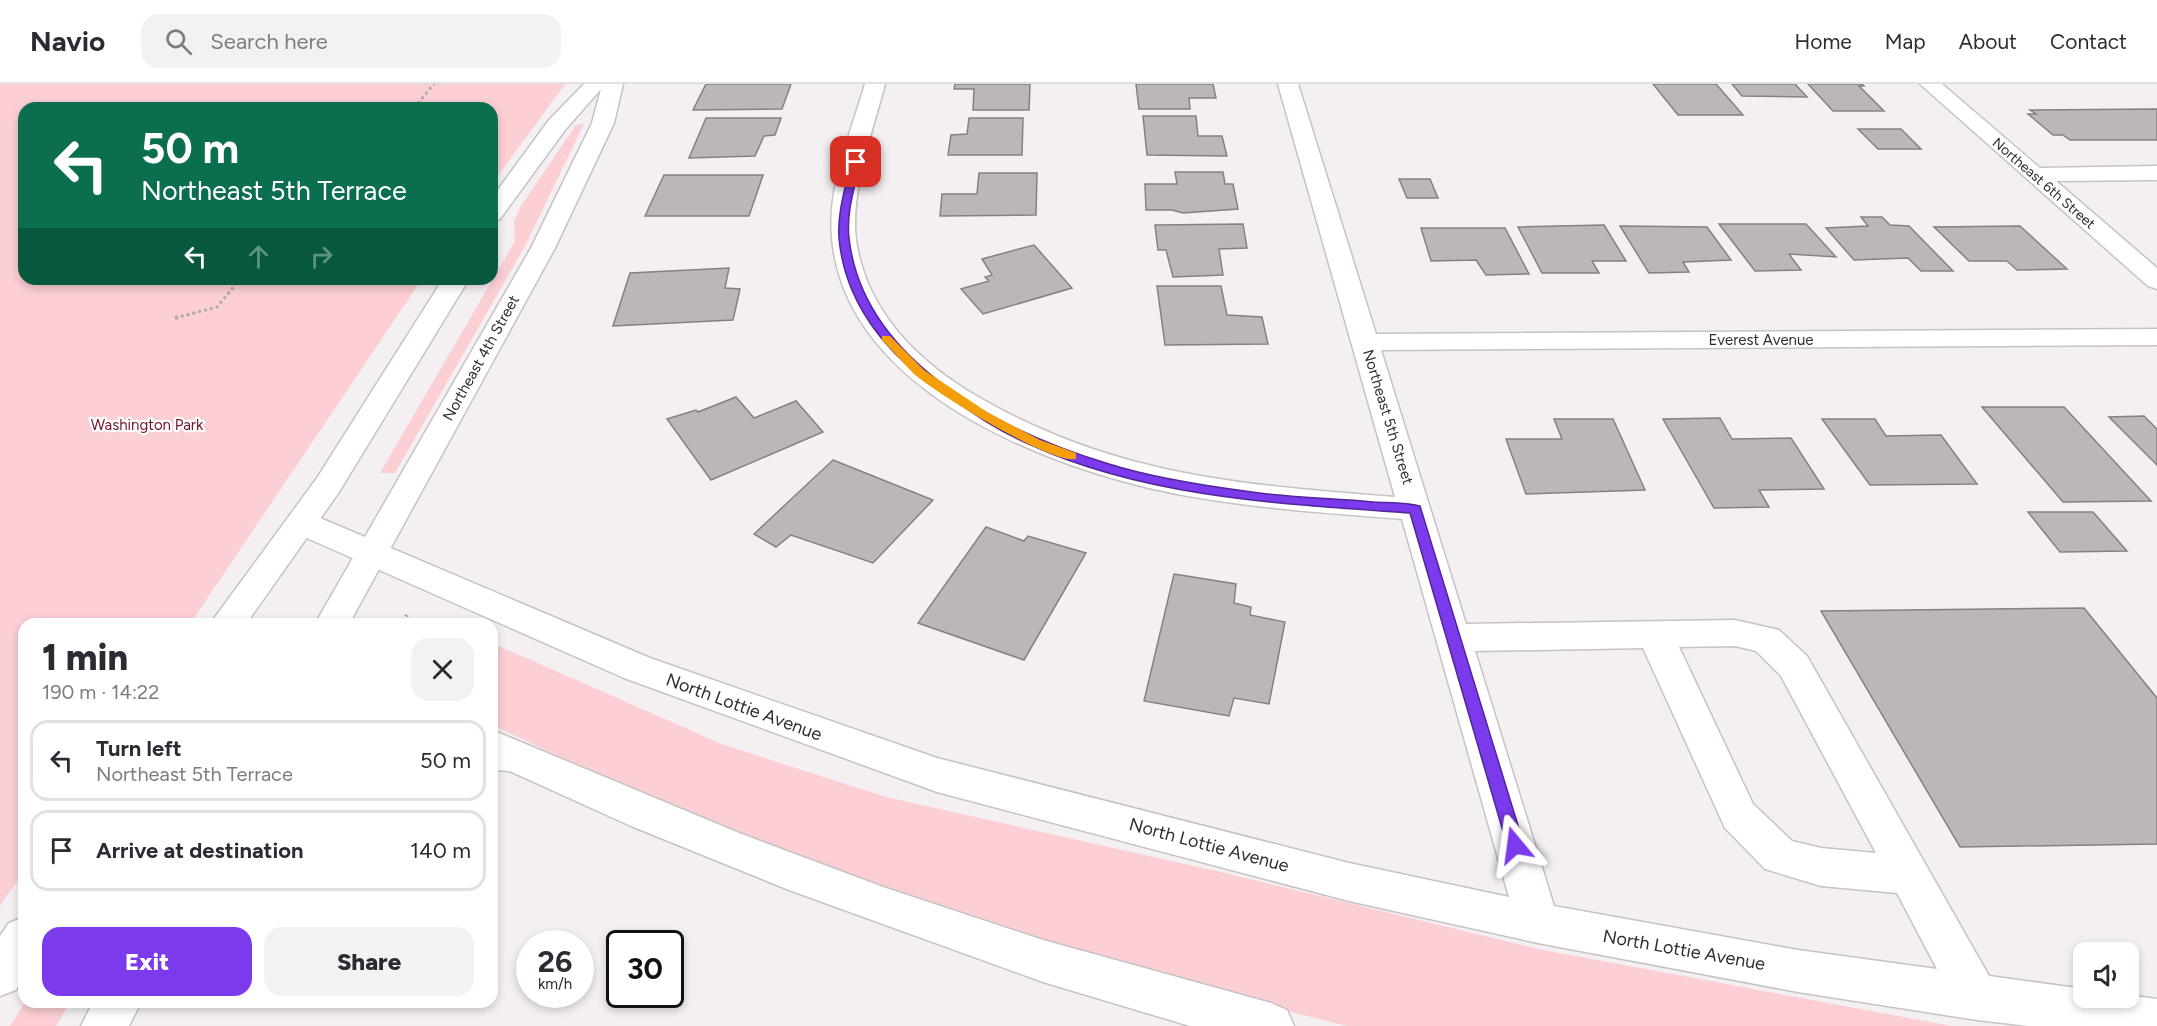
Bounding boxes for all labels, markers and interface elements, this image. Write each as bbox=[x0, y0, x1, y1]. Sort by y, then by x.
search box bbox=[141, 14, 561, 68]
text: Navio bbox=[30, 24, 105, 58]
icon: search bbox=[162, 25, 195, 58]
text: Search here bbox=[210, 28, 328, 55]
text: Home bbox=[1795, 29, 1852, 54]
text: Map bbox=[1885, 29, 1926, 54]
text: About bbox=[1959, 29, 2017, 54]
text: Contact bbox=[2050, 29, 2127, 54]
text: 50 m bbox=[141, 123, 239, 174]
icon: left bbox=[42, 126, 120, 204]
street label: Northeast 6th Street bbox=[1989, 134, 2099, 233]
pin bbox=[830, 136, 881, 187]
icon: arrive bbox=[839, 145, 872, 178]
text: Northeast 5th Terrace bbox=[141, 174, 407, 207]
icon: left bbox=[179, 240, 212, 273]
icon: ahead bbox=[242, 240, 275, 273]
icon: right bbox=[305, 240, 338, 273]
street label: Northeast 4th Street bbox=[439, 292, 523, 424]
street label: Everest Avenue bbox=[1708, 331, 1814, 349]
street label: Northeast 5th Street bbox=[1359, 347, 1417, 487]
park label: Washington Park bbox=[91, 416, 204, 434]
text: 1 min bbox=[42, 636, 128, 679]
button: close bbox=[411, 638, 474, 701]
street label: North Lottie Avenue bbox=[663, 669, 825, 746]
text: 190 m · 14:22 bbox=[42, 680, 159, 704]
text: Turn left bbox=[96, 735, 182, 762]
icon: left bbox=[45, 744, 78, 777]
text: 50 m bbox=[420, 747, 471, 774]
text: Northeast 5th Terrace bbox=[96, 762, 293, 786]
street label: North Lottie Avenue bbox=[1127, 813, 1291, 877]
position arrow bbox=[1483, 813, 1547, 877]
icon: arrive bbox=[45, 834, 78, 867]
text: Arrive at destination bbox=[96, 837, 304, 864]
text: 140 m bbox=[410, 837, 471, 864]
street label: North Lottie Avenue bbox=[1601, 925, 1767, 975]
button: Exit bbox=[42, 927, 252, 996]
button: Share bbox=[264, 927, 474, 996]
speed limit sign: 30 bbox=[606, 930, 684, 1008]
map controls bbox=[2073, 942, 2139, 1008]
button: sound bbox=[2073, 942, 2139, 1008]
text: 26 bbox=[538, 943, 572, 980]
text: km/h bbox=[538, 975, 572, 993]

